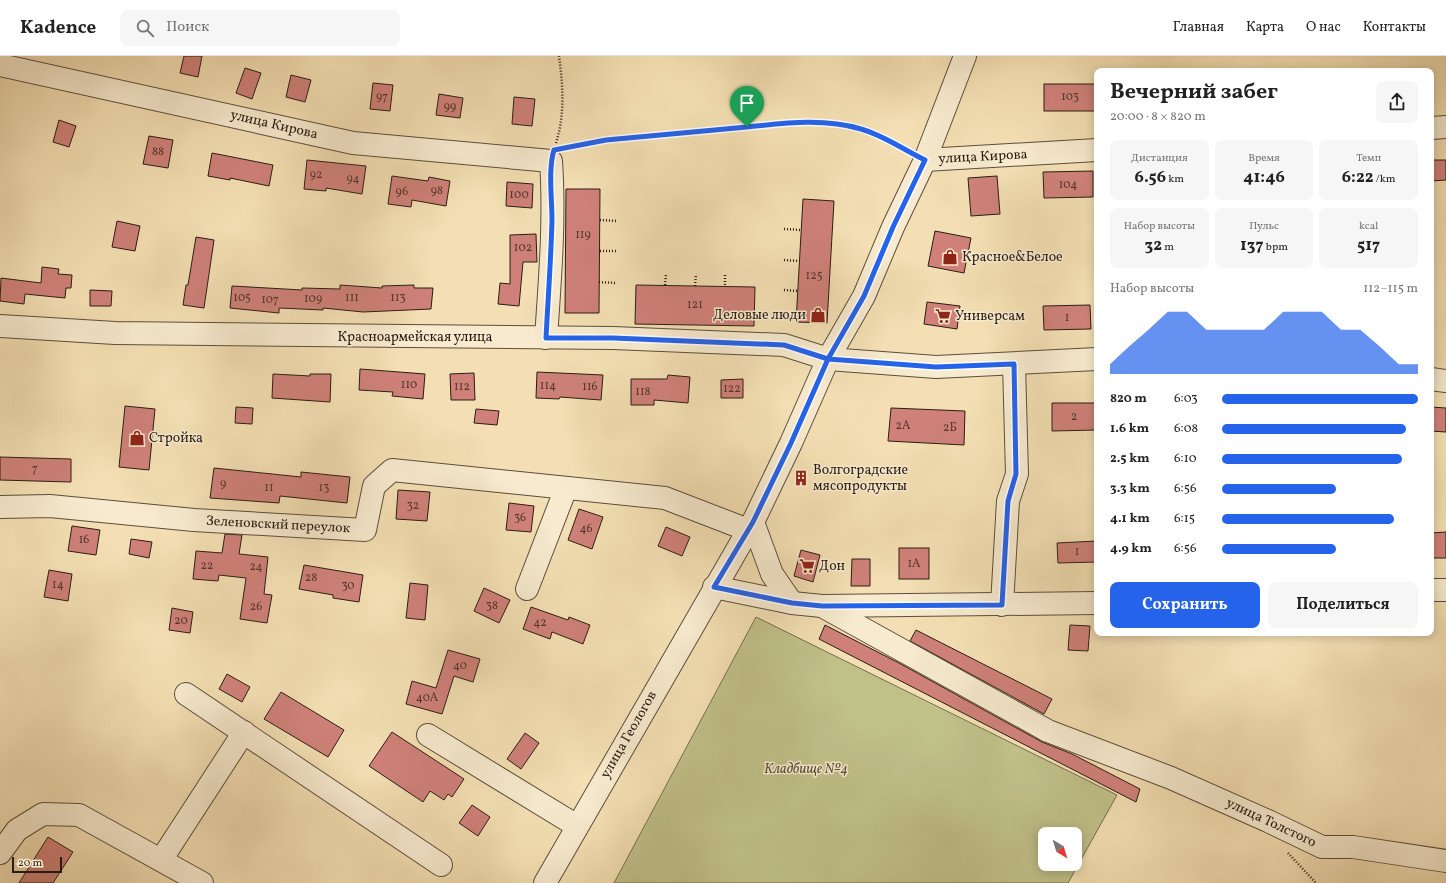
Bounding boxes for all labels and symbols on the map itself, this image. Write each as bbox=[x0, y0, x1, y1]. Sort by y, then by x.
pin bbox=[730, 86, 764, 127]
house number: 97 bbox=[376, 89, 388, 105]
house number: 103 bbox=[1061, 89, 1079, 105]
house number: 99 bbox=[444, 99, 456, 115]
street label: улица Кирова bbox=[228, 106, 320, 144]
house number: 88 bbox=[152, 144, 164, 160]
street label: улица Кирова bbox=[938, 145, 1028, 169]
house number: 92 bbox=[310, 167, 322, 183]
house number: 94 bbox=[346, 171, 360, 187]
house number: 104 bbox=[1059, 177, 1077, 193]
house number: 98 bbox=[431, 183, 443, 199]
house number: 96 bbox=[396, 184, 408, 200]
house number: 100 bbox=[509, 187, 529, 203]
house number: 119 bbox=[575, 227, 591, 243]
house number: 102 bbox=[514, 240, 532, 256]
shop icon: Красное&Белое bbox=[941, 248, 959, 266]
place label: Красное&Белое bbox=[962, 248, 1063, 267]
house number: 125 bbox=[806, 268, 823, 284]
house number: 105 bbox=[233, 290, 251, 306]
house number: 111 bbox=[345, 290, 359, 306]
house number: 113 bbox=[390, 290, 406, 306]
house number: 109 bbox=[304, 291, 322, 307]
house number: 107 bbox=[261, 292, 279, 308]
house number: 121 bbox=[687, 297, 703, 313]
place label: Деловые люди bbox=[713, 306, 806, 325]
shop icon: Деловые люди bbox=[809, 306, 827, 324]
supermarket icon: Универсам bbox=[934, 307, 952, 325]
place label: Универсам bbox=[955, 307, 1025, 326]
house number: 1 bbox=[1065, 310, 1069, 326]
street label: Красноармейская улица bbox=[337, 328, 493, 347]
house number: 110 bbox=[401, 377, 417, 393]
house number: 114 bbox=[540, 378, 556, 394]
house number: 112 bbox=[454, 379, 470, 395]
house number: 116 bbox=[582, 379, 598, 395]
house number: 122 bbox=[723, 381, 741, 397]
house number: 118 bbox=[635, 384, 651, 400]
house number: 2 bbox=[1071, 409, 1077, 425]
house number: 2А bbox=[896, 418, 911, 434]
house number: 2Б bbox=[943, 420, 957, 436]
shop icon: Стройка bbox=[128, 429, 146, 447]
place label: Стройка bbox=[149, 429, 203, 448]
house number: 7 bbox=[32, 461, 38, 477]
place label: Волгоградские мясопродукты bbox=[813, 461, 909, 496]
building icon: Волгоградские мясопродукты bbox=[792, 469, 810, 487]
house number: 9 bbox=[220, 476, 226, 492]
house number: 11 bbox=[264, 480, 274, 496]
house number: 13 bbox=[319, 480, 329, 496]
house number: 32 bbox=[407, 498, 419, 514]
house number: 36 bbox=[514, 510, 526, 526]
street label: Зеленовский переулок bbox=[205, 512, 351, 538]
house number: 46 bbox=[579, 521, 593, 537]
house number: 16 bbox=[79, 532, 89, 548]
house number: 1 bbox=[1075, 544, 1079, 560]
house number: 1А bbox=[907, 556, 921, 572]
supermarket icon: Дон bbox=[798, 557, 816, 575]
place label: Дон bbox=[819, 557, 846, 576]
house number: 22 bbox=[201, 558, 213, 574]
house number: 24 bbox=[249, 559, 263, 575]
house number: 28 bbox=[305, 570, 317, 586]
house number: 14 bbox=[52, 577, 64, 593]
house number: 30 bbox=[341, 578, 355, 594]
house number: 38 bbox=[486, 598, 498, 614]
house number: 26 bbox=[250, 599, 262, 615]
house number: 20 bbox=[174, 613, 188, 629]
house number: 42 bbox=[533, 615, 547, 631]
house number: 40 bbox=[453, 658, 467, 674]
street label: улица Геологов bbox=[596, 688, 662, 782]
house number: 40А bbox=[416, 690, 439, 706]
park label: Кладбище №4 bbox=[764, 760, 848, 779]
street label: улица Толстого bbox=[1223, 794, 1319, 852]
north arrow bbox=[1038, 827, 1082, 871]
scale bar bbox=[12, 855, 62, 874]

